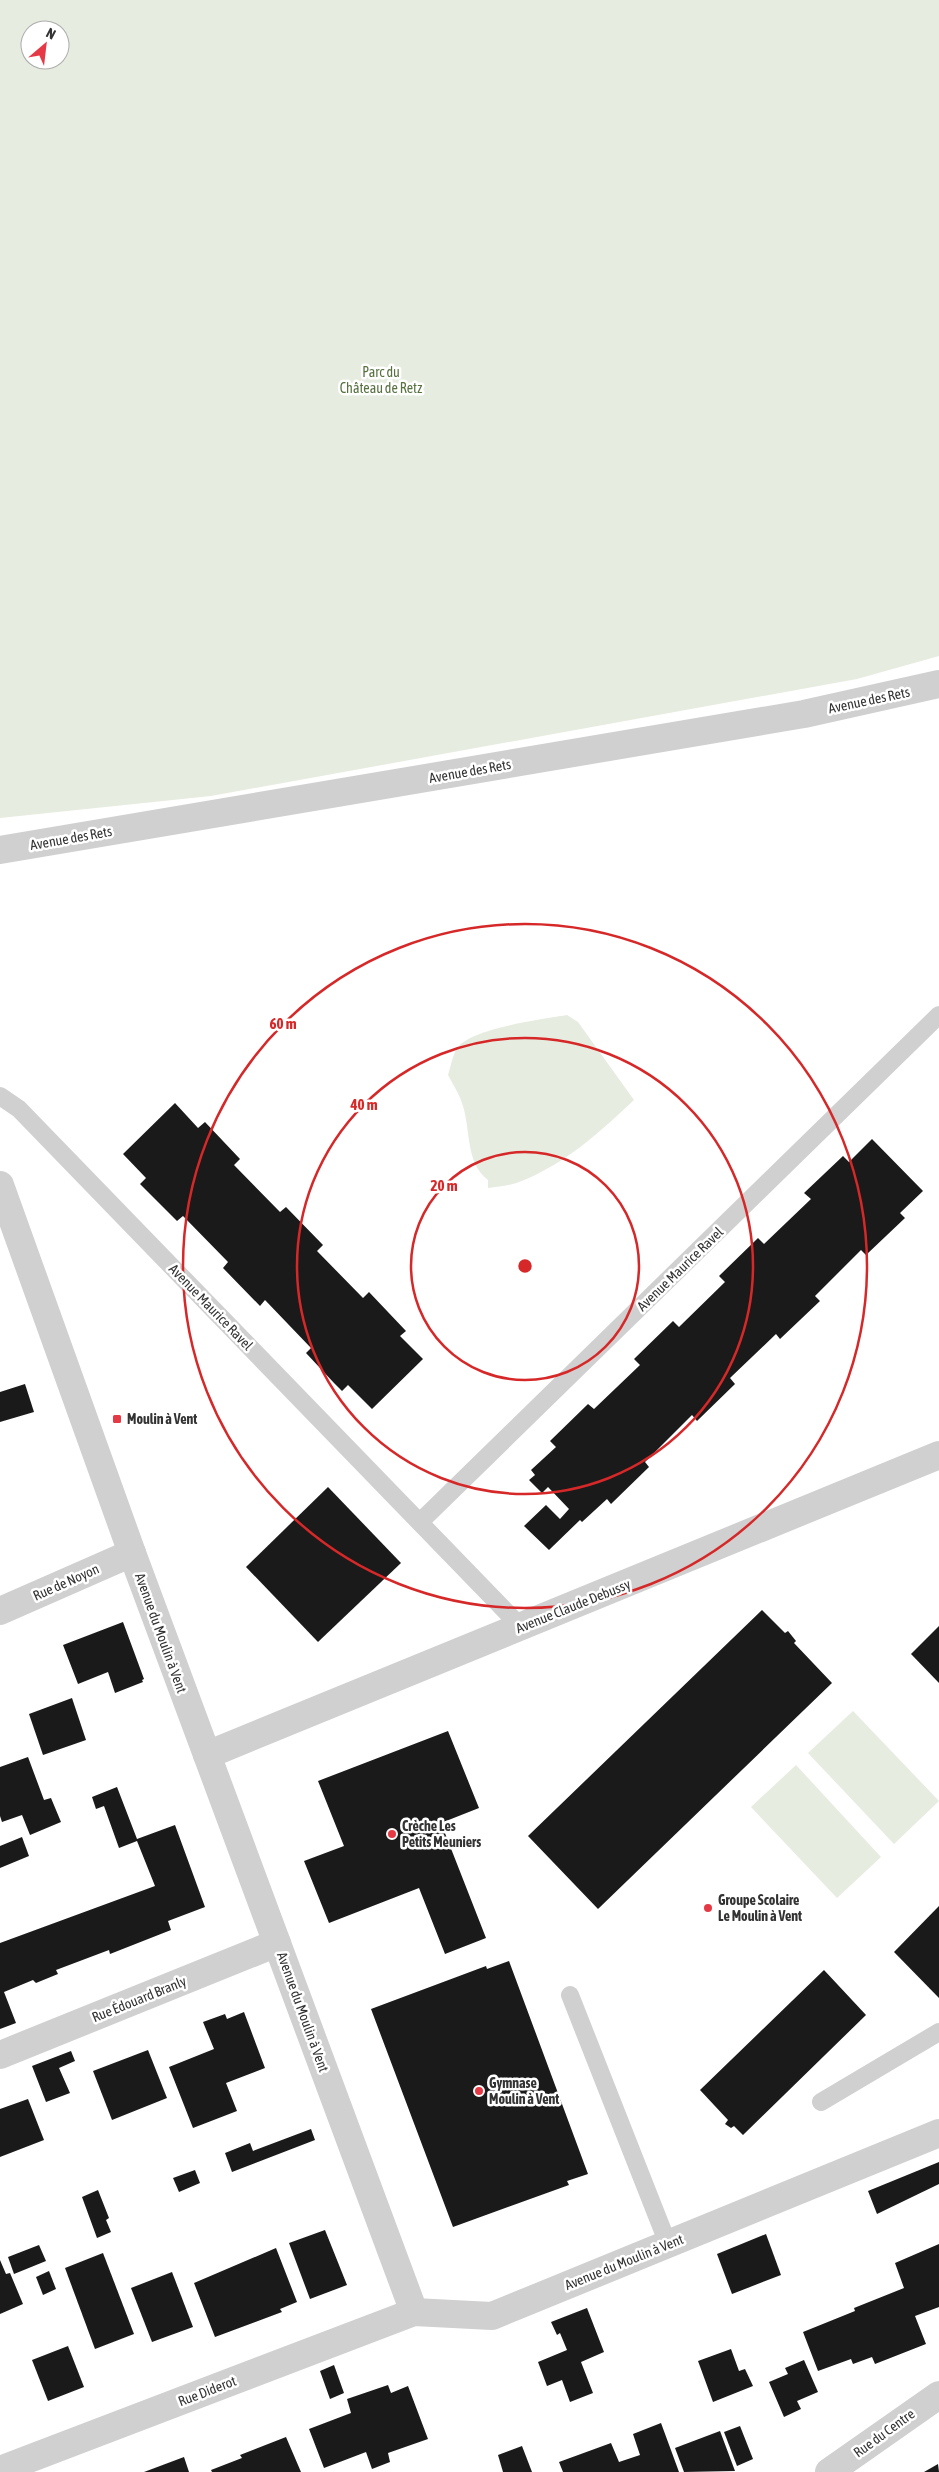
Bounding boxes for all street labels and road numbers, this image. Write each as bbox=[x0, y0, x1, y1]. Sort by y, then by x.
street label: Avenue des Rets bbox=[827, 684, 911, 716]
street label: Avenue des Rets bbox=[428, 756, 512, 786]
street label: Avenue des Rets bbox=[29, 823, 113, 853]
street label: Avenue Maurice Ravel bbox=[634, 1224, 727, 1314]
street label: Avenue Maurice Ravel bbox=[166, 1261, 256, 1354]
street label: Rue de Noyon bbox=[30, 1560, 102, 1604]
street label: Avenue du Moulin à Vent bbox=[132, 1571, 190, 1695]
street label: Avenue Claude Debussy bbox=[513, 1576, 633, 1636]
street label: Avenue du Moulin à Vent bbox=[274, 1950, 332, 2074]
street label: Rue Édouard Branly bbox=[90, 1973, 189, 2025]
street label: Avenue du Moulin à Vent bbox=[562, 2231, 686, 2293]
street label: Rue Diderot bbox=[176, 2373, 238, 2409]
street label: Rue du Centre bbox=[850, 2406, 918, 2460]

